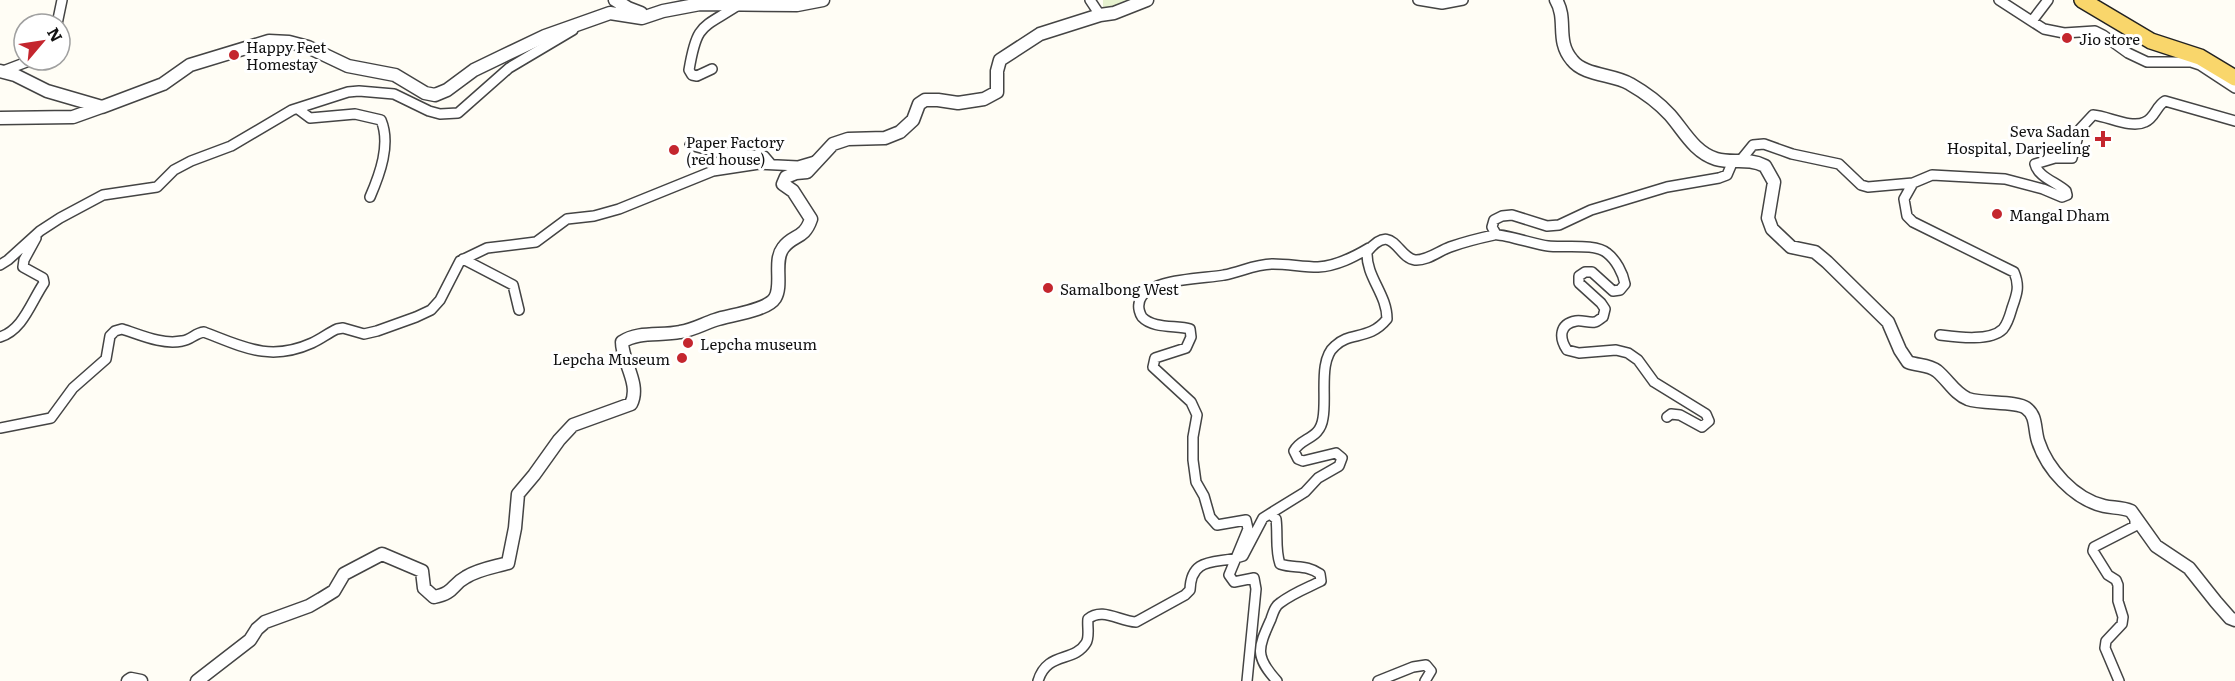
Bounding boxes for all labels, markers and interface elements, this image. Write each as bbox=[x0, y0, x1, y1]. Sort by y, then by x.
north arrow bbox=[12, 12, 72, 72]
text: N bbox=[42, 23, 70, 46]
place label: Jio store bbox=[2079, 27, 2140, 50]
marker: Jio store bbox=[2060, 31, 2074, 45]
place label: Happy Feet Homestay bbox=[246, 35, 326, 75]
marker: Happy Feet Homestay bbox=[227, 48, 241, 62]
place label: Seva Sadan Hospital, Darjeeling bbox=[1947, 119, 2091, 159]
place label: Paper Factory (red house) bbox=[686, 130, 785, 170]
marker: Seva Sadan Hospital, Darjeeling bbox=[2094, 130, 2112, 148]
marker: Paper Factory (red house) bbox=[667, 143, 681, 157]
place label: Mangal Dham bbox=[2009, 203, 2110, 226]
marker: Mangal Dham bbox=[1990, 207, 2004, 221]
place label: Samalbong West bbox=[1060, 277, 1179, 300]
marker: Samalbong West bbox=[1041, 281, 1055, 295]
place label: Lepcha museum bbox=[700, 332, 818, 355]
marker: Lepcha museum bbox=[681, 336, 695, 350]
place label: Lepcha Museum bbox=[553, 347, 670, 370]
marker: Lepcha Museum bbox=[675, 351, 689, 365]

